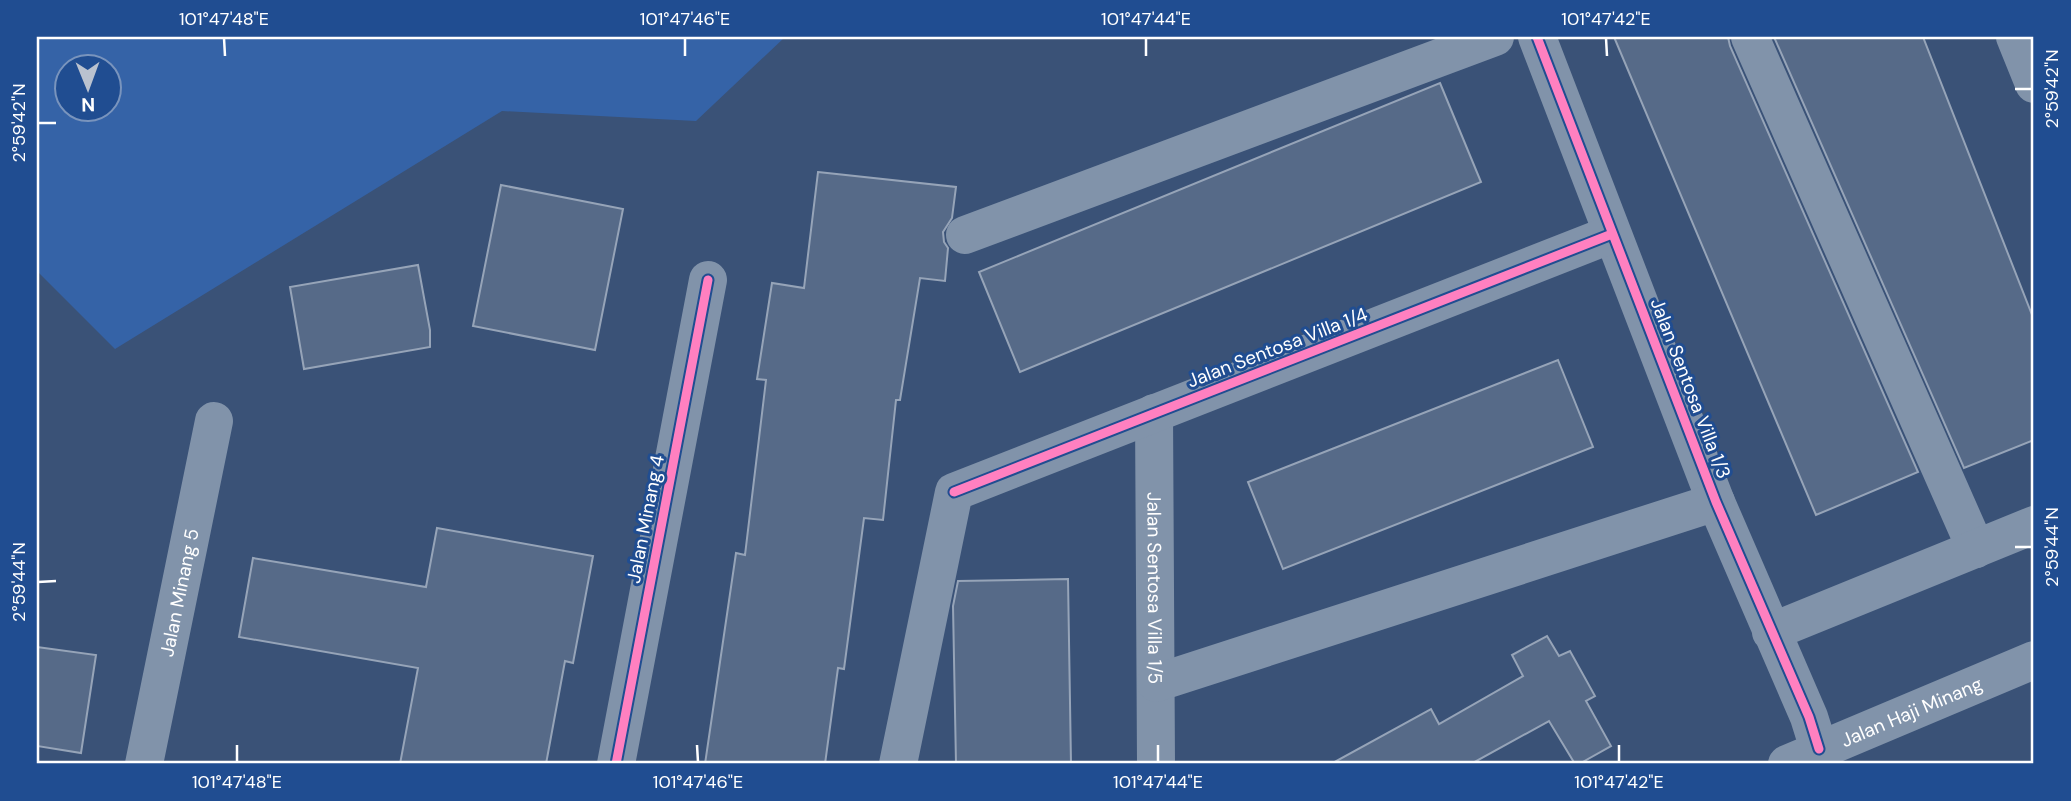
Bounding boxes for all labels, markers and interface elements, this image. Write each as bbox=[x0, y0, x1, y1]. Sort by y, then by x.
text: 101°47'48"E bbox=[179, 7, 269, 31]
text: 101°47'46"E bbox=[640, 7, 730, 31]
text: 101°47'44"E bbox=[1101, 7, 1191, 31]
text: 101°47'42"E bbox=[1561, 7, 1651, 31]
text: 2°59'42"N bbox=[2040, 49, 2064, 129]
north arrow bbox=[52, 52, 122, 122]
text: 2°59'42"N bbox=[7, 83, 31, 163]
text: N bbox=[81, 92, 95, 117]
street label: Jalan Sentosa Villa 1/3 bbox=[1645, 294, 1737, 482]
street label: Jalan Sentosa Villa 1/4 bbox=[1183, 302, 1371, 393]
street label: Jalan Minang 4 bbox=[621, 453, 670, 585]
street label: Jalan Sentosa Villa 1/5 bbox=[1141, 492, 1168, 684]
text: 2°59'44"N bbox=[2040, 507, 2064, 587]
street label: Jalan Minang 5 bbox=[154, 526, 205, 659]
text: 2°59'44"N bbox=[7, 542, 31, 622]
street label: Jalan Haji Minang bbox=[1837, 671, 1987, 753]
text: 101°47'48"E bbox=[192, 770, 282, 794]
text: 101°47'46"E bbox=[653, 770, 743, 794]
text: 101°47'44"E bbox=[1113, 770, 1203, 794]
text: 101°47'42"E bbox=[1574, 770, 1664, 794]

